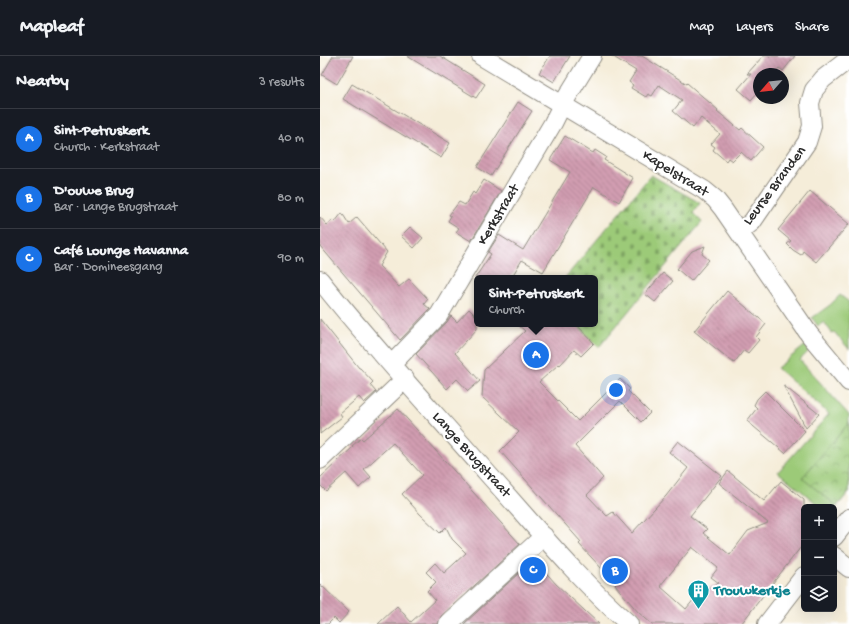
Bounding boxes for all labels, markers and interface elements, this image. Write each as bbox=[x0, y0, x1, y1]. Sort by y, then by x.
text: Mapleaf bbox=[20, 16, 83, 39]
text: Map bbox=[690, 19, 714, 36]
text: Layers bbox=[736, 19, 773, 36]
text: Share bbox=[795, 19, 829, 36]
north arrow bbox=[753, 68, 789, 104]
text: Nearby bbox=[16, 72, 69, 92]
text: 3 results bbox=[259, 75, 304, 90]
text: Sint-Petruskerk bbox=[54, 122, 149, 140]
text: A bbox=[25, 131, 33, 146]
text: 40 m bbox=[278, 131, 304, 146]
text: Church · Kerkstraat bbox=[54, 140, 159, 155]
street label: Leurse Branden bbox=[739, 143, 811, 229]
street label: Kapelstraat bbox=[639, 147, 713, 202]
street label: Kerkstraat bbox=[474, 180, 525, 249]
text: D'ouwe Brug bbox=[54, 182, 134, 200]
text: B bbox=[26, 191, 32, 206]
text: 80 m bbox=[277, 191, 304, 206]
text: Bar · Lange Brugstraat bbox=[54, 200, 177, 215]
text: Café Lounge Havanna bbox=[54, 242, 188, 260]
text: C bbox=[25, 251, 33, 266]
text: 90 m bbox=[278, 251, 304, 266]
text: Bar · Domineesgang bbox=[54, 260, 163, 275]
popup bbox=[474, 275, 598, 327]
text: Sint-Petruskerk bbox=[489, 285, 583, 303]
text: Church bbox=[489, 303, 525, 318]
pin: A bbox=[523, 340, 549, 370]
your location bbox=[606, 380, 626, 400]
street label: Lange Brugstraat bbox=[428, 408, 515, 503]
map controls bbox=[801, 504, 837, 612]
button: + bbox=[801, 504, 837, 540]
button: − bbox=[801, 540, 837, 576]
pin: C bbox=[520, 555, 546, 585]
pin: B bbox=[602, 556, 628, 586]
button: layers bbox=[801, 576, 837, 612]
building icon: Trouwkerkje bbox=[685, 578, 711, 611]
place label: Trouwkerkje bbox=[713, 582, 791, 600]

